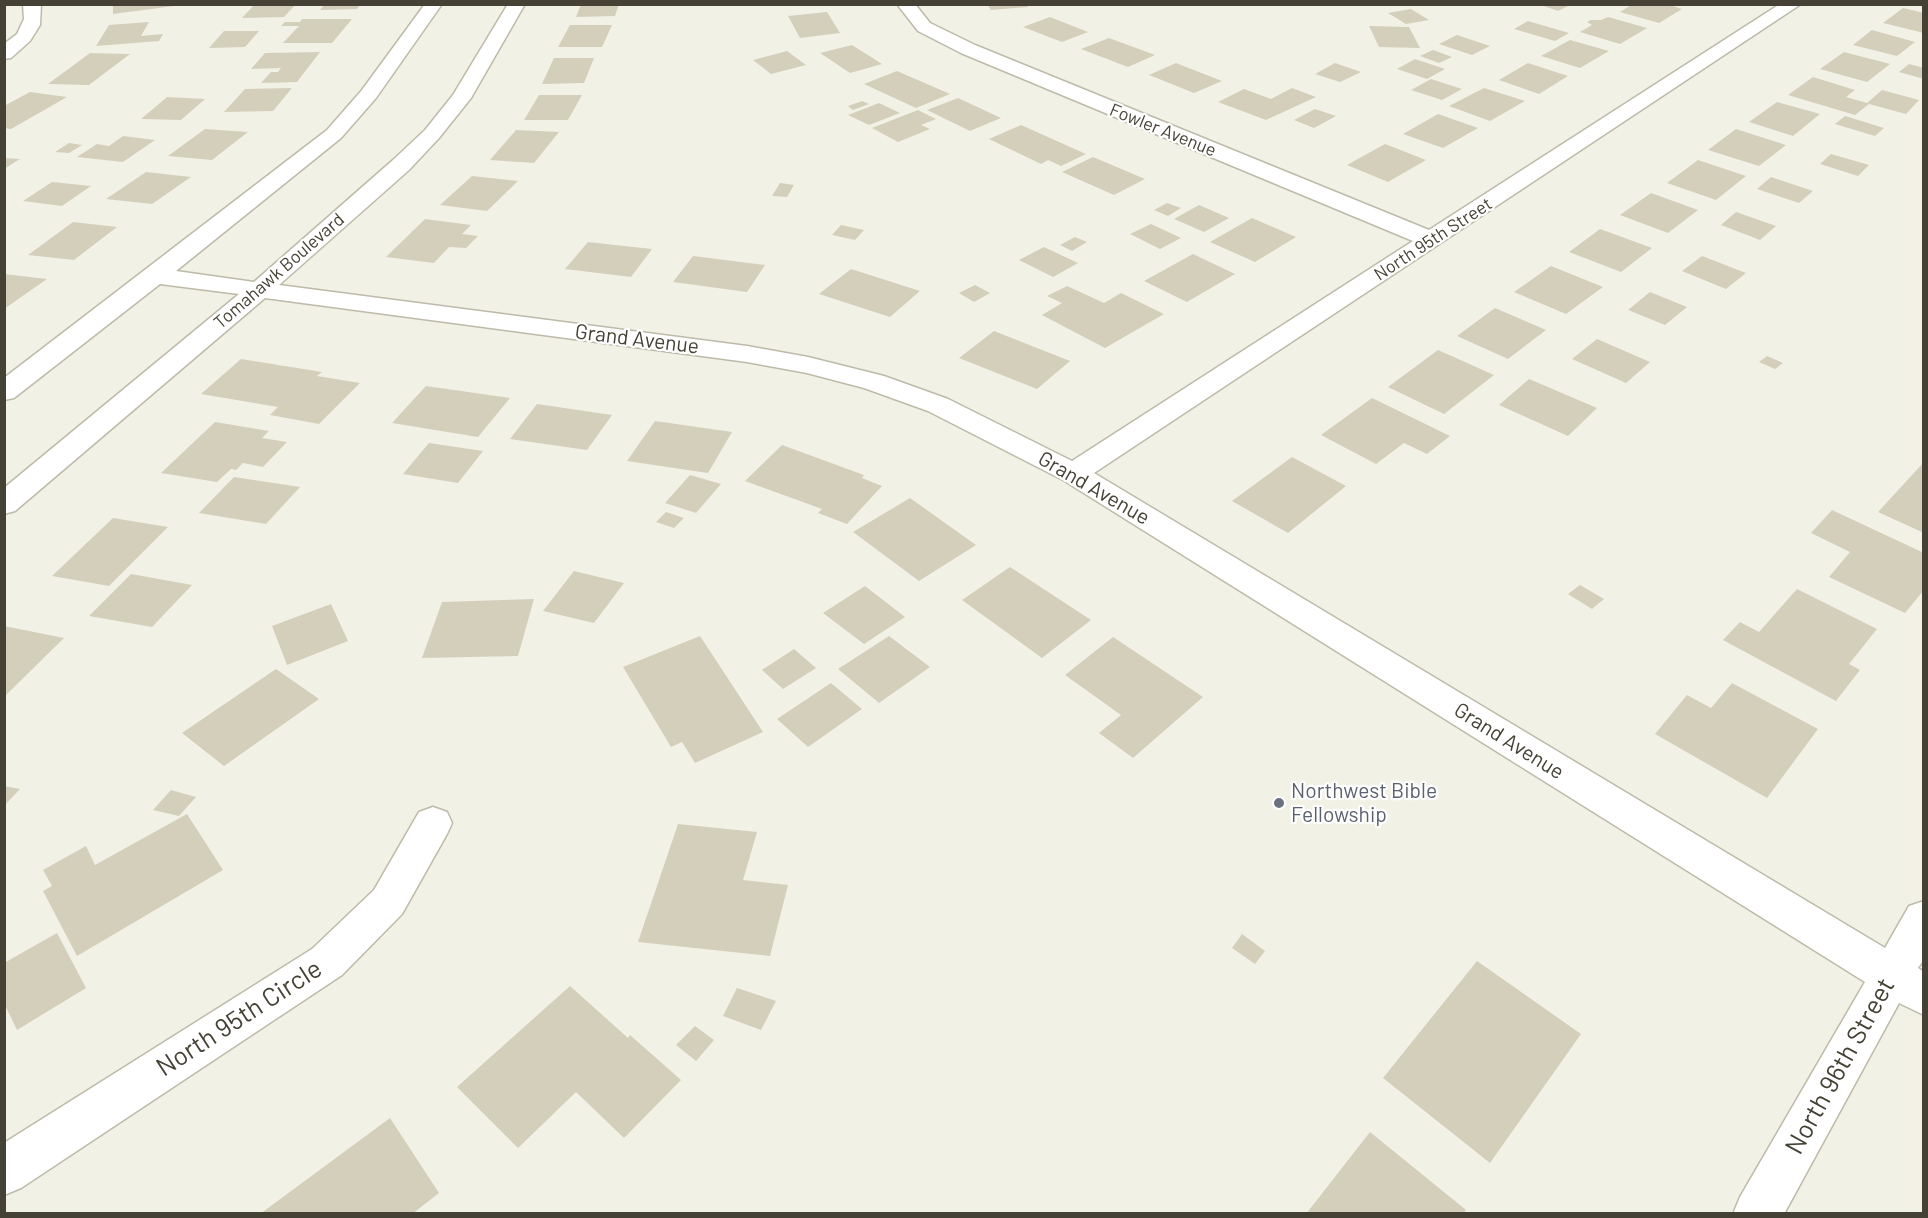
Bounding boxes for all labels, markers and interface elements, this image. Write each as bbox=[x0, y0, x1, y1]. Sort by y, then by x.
street label: Fowler Avenue bbox=[1107, 99, 1219, 161]
street label: North 95th Street bbox=[1370, 193, 1496, 285]
street label: Tomahawk Boulevard bbox=[210, 209, 348, 333]
street label: Grand Avenue bbox=[574, 319, 700, 359]
street label: Grand Avenue bbox=[1034, 446, 1154, 530]
street label: Grand Avenue bbox=[1449, 697, 1569, 785]
place label: Northwest Bible Fellowship bbox=[1291, 778, 1437, 828]
marker: Northwest Bible Fellowship bbox=[1272, 796, 1286, 810]
street label: North 95th Circle bbox=[150, 953, 328, 1083]
street label: North 96th Street bbox=[1779, 972, 1901, 1160]

